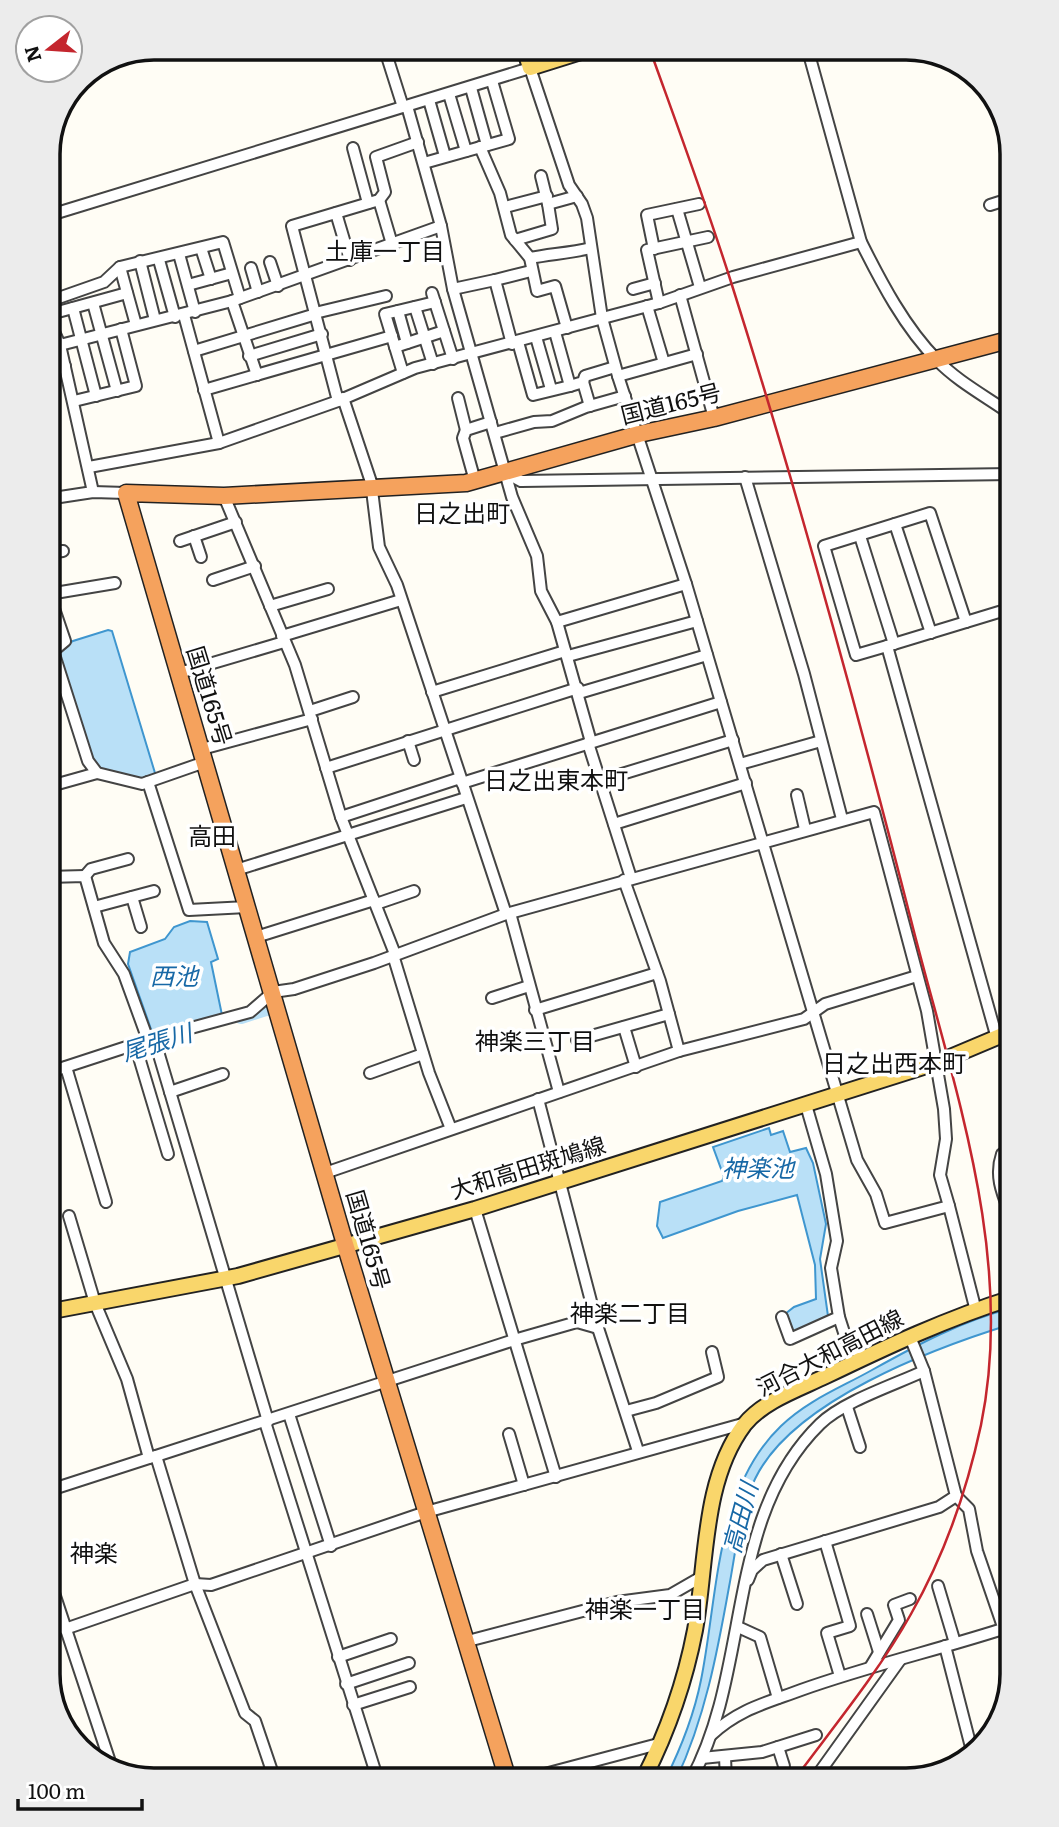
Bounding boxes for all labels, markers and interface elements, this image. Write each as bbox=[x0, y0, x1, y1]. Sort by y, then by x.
north arrow bbox=[14, 14, 84, 84]
text: N bbox=[16, 42, 48, 66]
district label: 土庫一丁目 bbox=[325, 232, 445, 267]
street label: 国道165号 bbox=[617, 373, 724, 431]
district label: 日之出町 bbox=[414, 494, 510, 529]
street label: 国道165号 bbox=[180, 641, 242, 749]
district label: 日之出東本町 bbox=[484, 761, 628, 796]
district label: 高田 bbox=[188, 817, 236, 852]
water label: 西池 bbox=[150, 957, 200, 992]
water label: 尾張川 bbox=[117, 1012, 199, 1068]
district label: 神楽三丁目 bbox=[475, 1022, 595, 1057]
district label: 日之出西本町 bbox=[822, 1044, 966, 1079]
street label: 大和高田斑鳩線 bbox=[445, 1126, 609, 1206]
water label: 神楽池 bbox=[722, 1149, 796, 1184]
street label: 国道165号 bbox=[339, 1186, 400, 1293]
district label: 神楽二丁目 bbox=[570, 1294, 690, 1329]
street label: 河合大和高田線 bbox=[750, 1300, 909, 1403]
water label: 高田川 bbox=[712, 1475, 766, 1557]
district label: 神楽 bbox=[70, 1534, 118, 1569]
district label: 神楽一丁目 bbox=[585, 1590, 705, 1625]
scale bar bbox=[18, 1768, 142, 1812]
text: 100 m bbox=[28, 1774, 85, 1805]

